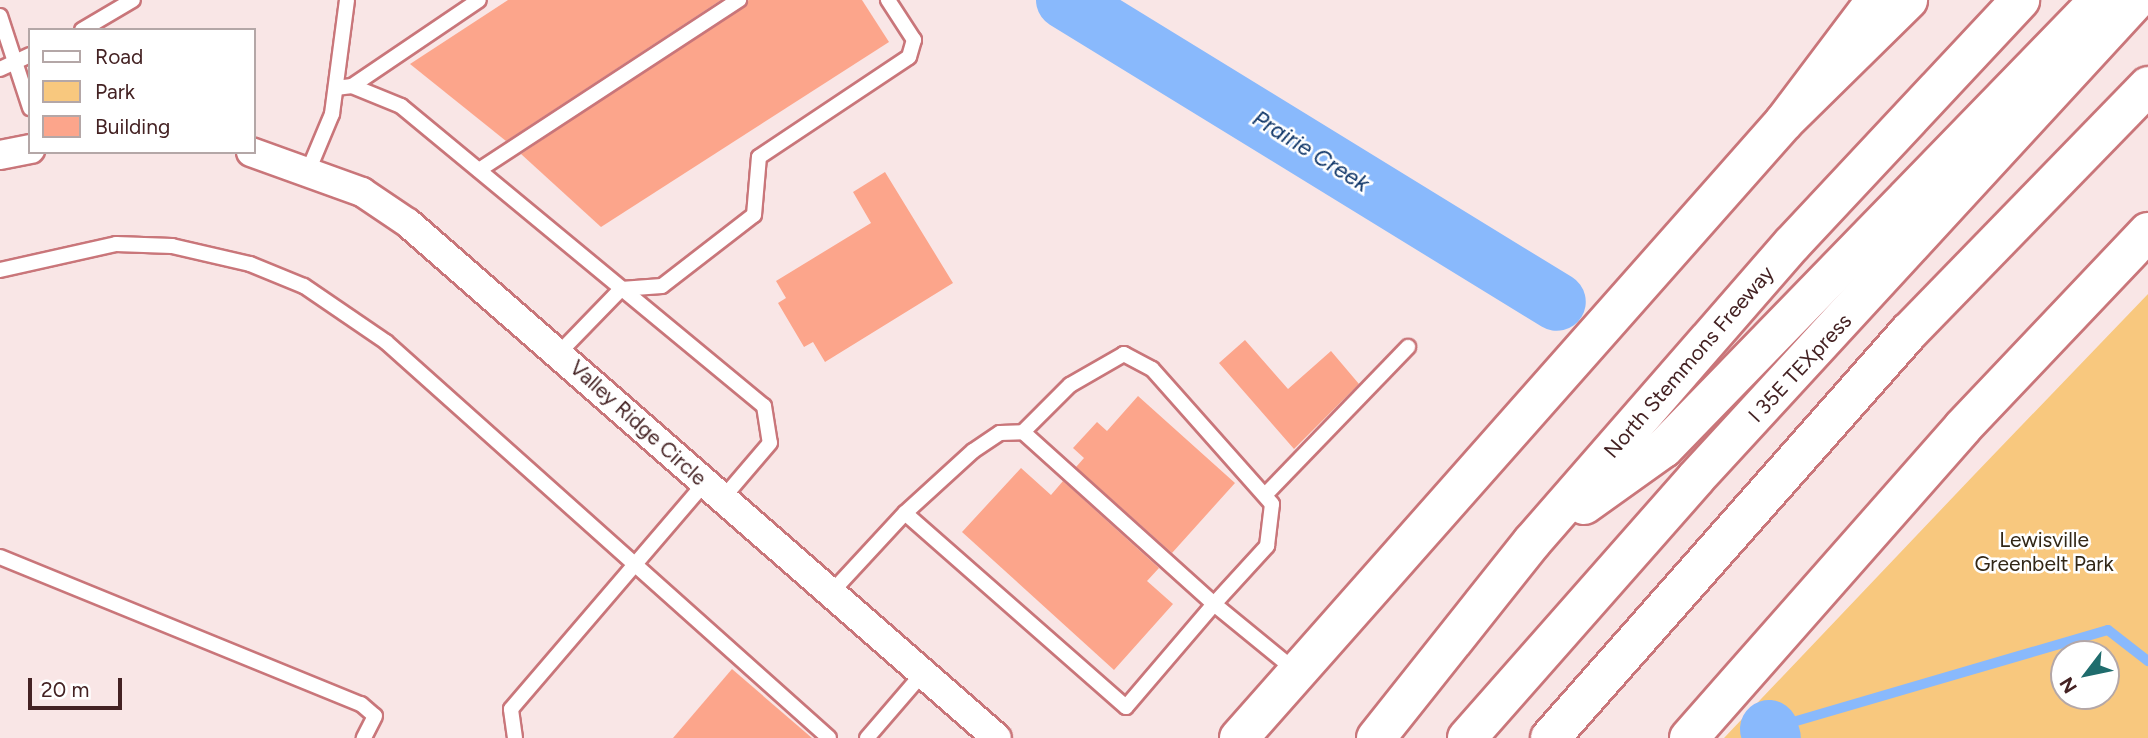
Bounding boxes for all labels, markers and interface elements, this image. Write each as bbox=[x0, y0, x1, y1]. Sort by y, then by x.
legend bbox=[28, 28, 256, 154]
text: Road bbox=[95, 44, 143, 69]
text: Park bbox=[95, 79, 135, 104]
water label: Prairie Creek bbox=[1248, 104, 1374, 198]
text: Building bbox=[95, 114, 170, 139]
street label: North Stemmons Freeway bbox=[1599, 261, 1779, 463]
street label: I 35E TEXpress bbox=[1743, 308, 1857, 428]
street label: Valley Ridge Circle bbox=[565, 355, 711, 491]
park label: Lewisville Greenbelt Park bbox=[1974, 527, 2114, 577]
north arrow bbox=[2050, 640, 2120, 710]
scale bar bbox=[32, 664, 126, 708]
text: N bbox=[2055, 673, 2082, 698]
text: 20 m bbox=[41, 677, 89, 702]

